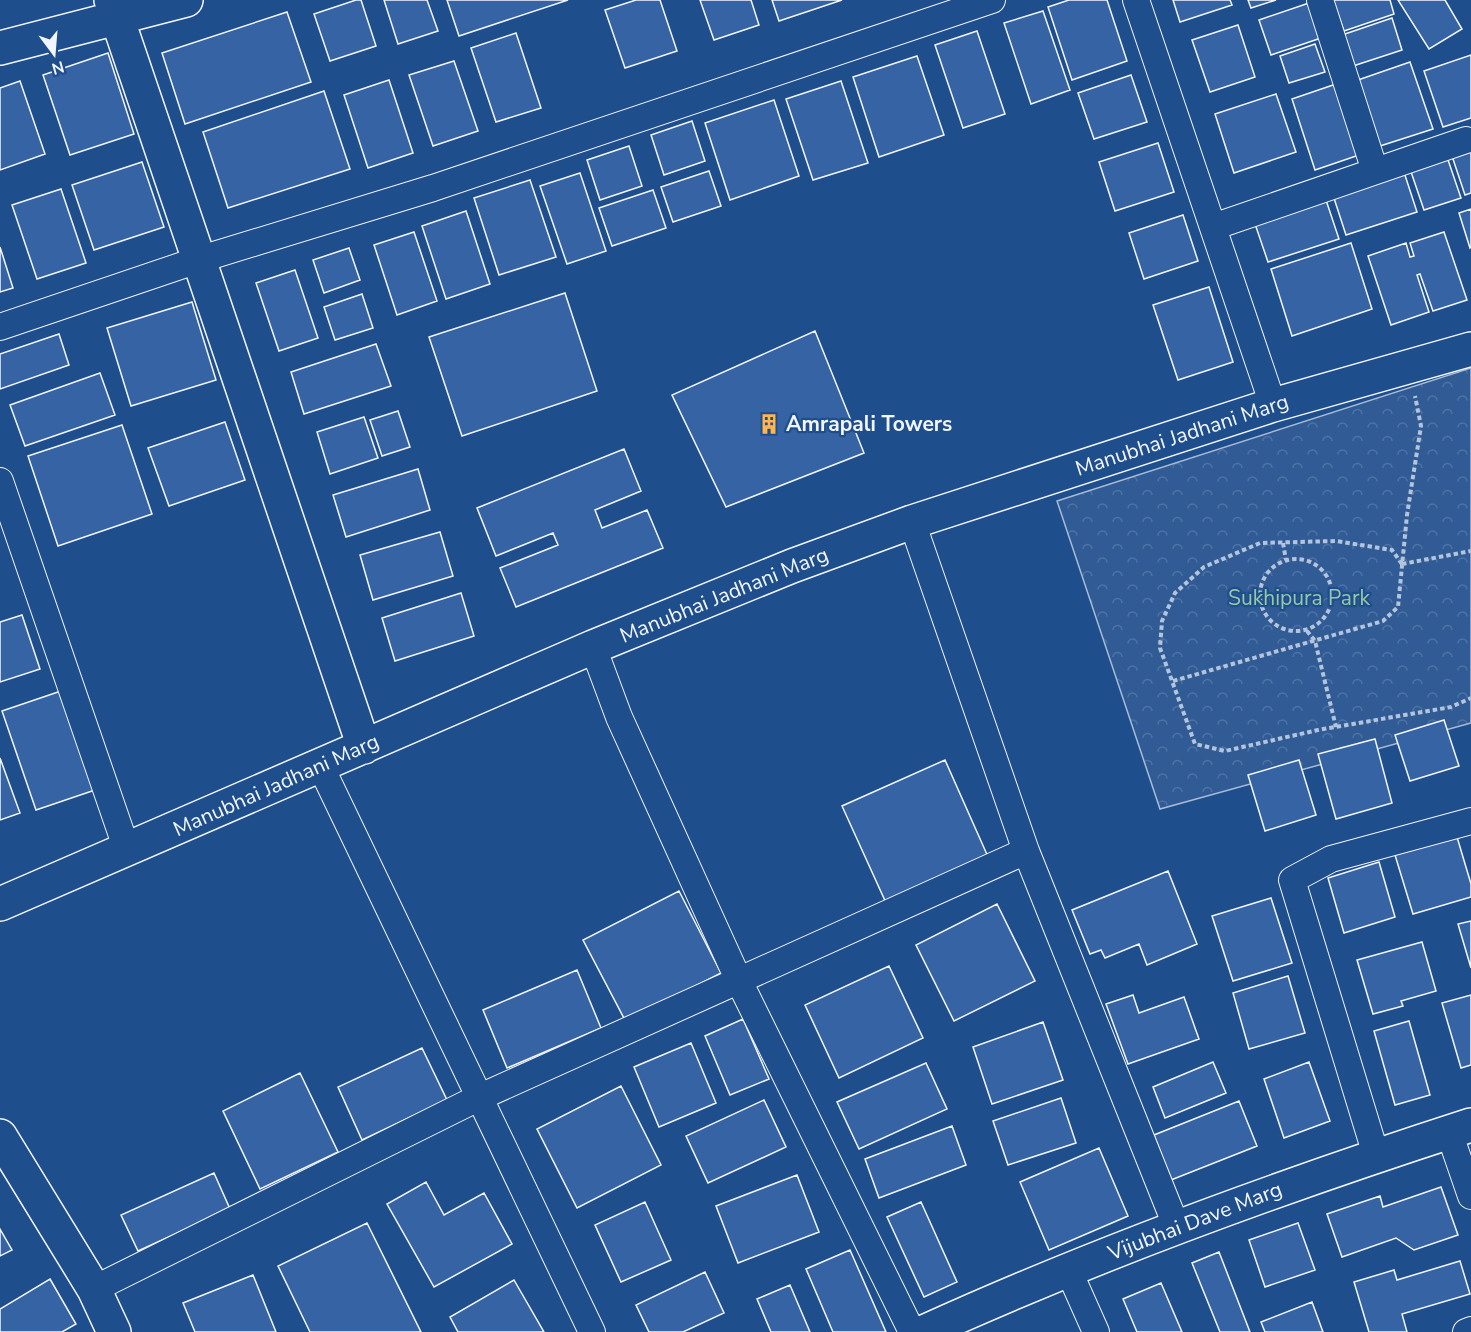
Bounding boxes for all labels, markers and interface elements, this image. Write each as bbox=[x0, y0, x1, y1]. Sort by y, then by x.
north arrow bbox=[24, 24, 84, 84]
text: N bbox=[49, 55, 67, 80]
street label: Manubhai Jadhani Marg bbox=[1072, 387, 1292, 483]
place label: Amrapali Towers bbox=[786, 410, 952, 438]
building icon: Amrapali Towers bbox=[757, 412, 781, 436]
street label: Manubhai Jadhani Marg bbox=[616, 540, 832, 650]
park label: Sukhipura Park bbox=[1228, 584, 1370, 612]
street label: Manubhai Jadhani Marg bbox=[169, 727, 383, 843]
street label: Vijubhai Dave Marg bbox=[1103, 1175, 1286, 1267]

